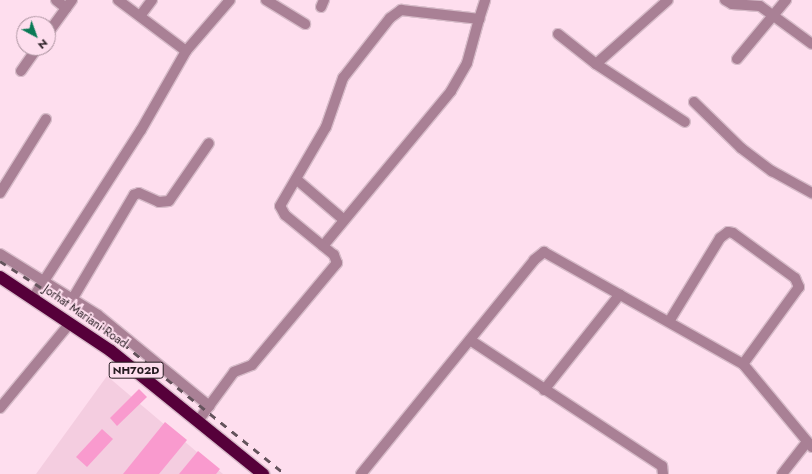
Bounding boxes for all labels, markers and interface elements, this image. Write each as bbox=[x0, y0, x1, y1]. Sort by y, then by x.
north arrow bbox=[16, 16, 56, 56]
text: N bbox=[35, 35, 52, 53]
street label: Jorhat Mariani Road bbox=[40, 283, 130, 351]
road number: NH702D bbox=[108, 361, 164, 379]

